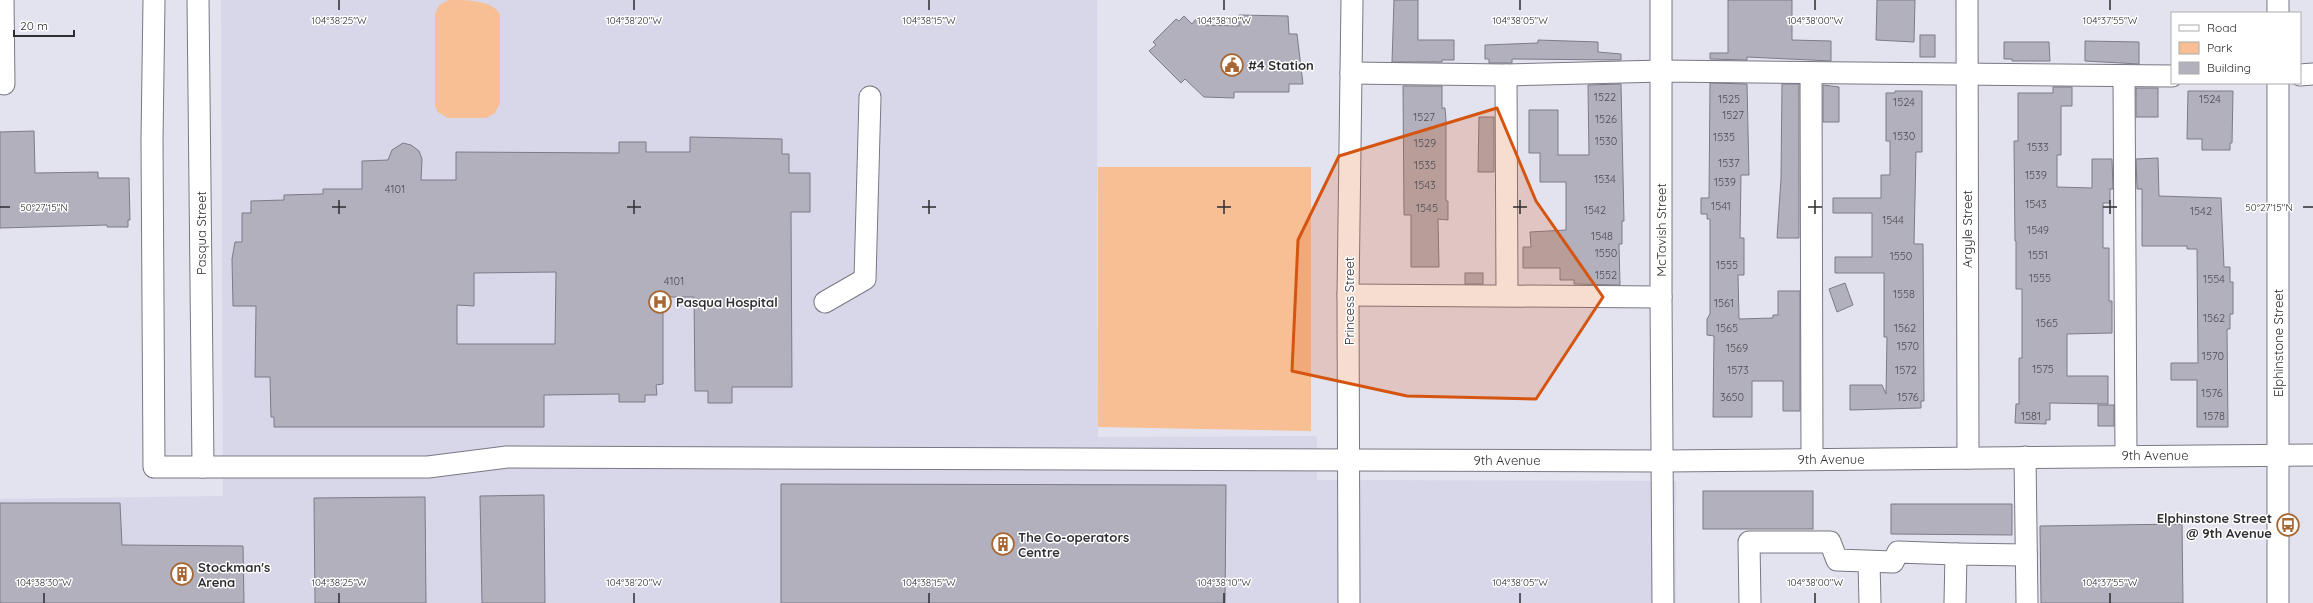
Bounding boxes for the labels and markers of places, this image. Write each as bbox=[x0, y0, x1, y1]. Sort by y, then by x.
public building icon: #4 Station bbox=[1219, 52, 1245, 78]
place label: #4 Station bbox=[1248, 57, 1314, 73]
hospital icon: Pasqua Hospital bbox=[647, 289, 673, 315]
place label: Pasqua Hospital bbox=[676, 294, 778, 310]
place label: Elphinstone Street @ 9th Avenue bbox=[2157, 510, 2272, 541]
bus stop icon: Elphinstone Street @ 9th Avenue bbox=[2275, 512, 2301, 538]
place label: The Co-operators Centre bbox=[1018, 529, 1129, 560]
building icon: The Co-operators Centre bbox=[990, 531, 1016, 557]
place label: Stockman's Arena bbox=[198, 559, 270, 590]
building icon: Stockman's Arena bbox=[169, 561, 195, 587]

